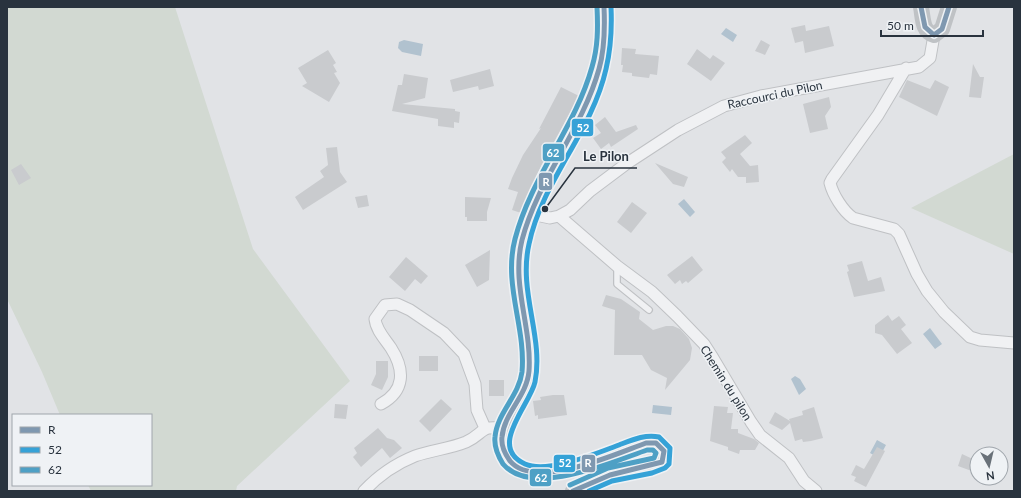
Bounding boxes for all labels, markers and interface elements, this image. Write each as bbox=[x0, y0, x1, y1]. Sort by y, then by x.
scale bar bbox=[881, 12, 983, 38]
text: 50 m bbox=[887, 18, 914, 33]
street label: Raccourci du Pilon bbox=[726, 77, 824, 112]
line badge: 52 bbox=[571, 118, 594, 137]
text: 52 bbox=[577, 121, 589, 134]
line badge: 62 bbox=[542, 143, 565, 162]
callout: Le Pilon bbox=[575, 143, 637, 168]
text: 62 bbox=[547, 146, 559, 159]
text: Le Pilon bbox=[583, 148, 629, 164]
line badge: R bbox=[538, 172, 553, 191]
text: R bbox=[542, 175, 550, 188]
street label: Chemin du pilon bbox=[697, 342, 756, 423]
legend bbox=[12, 414, 152, 486]
text: R bbox=[48, 422, 56, 437]
text: 52 bbox=[48, 442, 62, 457]
north arrow bbox=[969, 446, 1009, 486]
line badge: 52 bbox=[553, 454, 576, 473]
line badge: R bbox=[581, 454, 596, 473]
text: 52 bbox=[559, 456, 571, 469]
text: R bbox=[584, 456, 592, 469]
text: 62 bbox=[48, 462, 62, 477]
line badge: 62 bbox=[529, 468, 552, 487]
text: N bbox=[985, 469, 996, 483]
text: 62 bbox=[535, 471, 547, 484]

